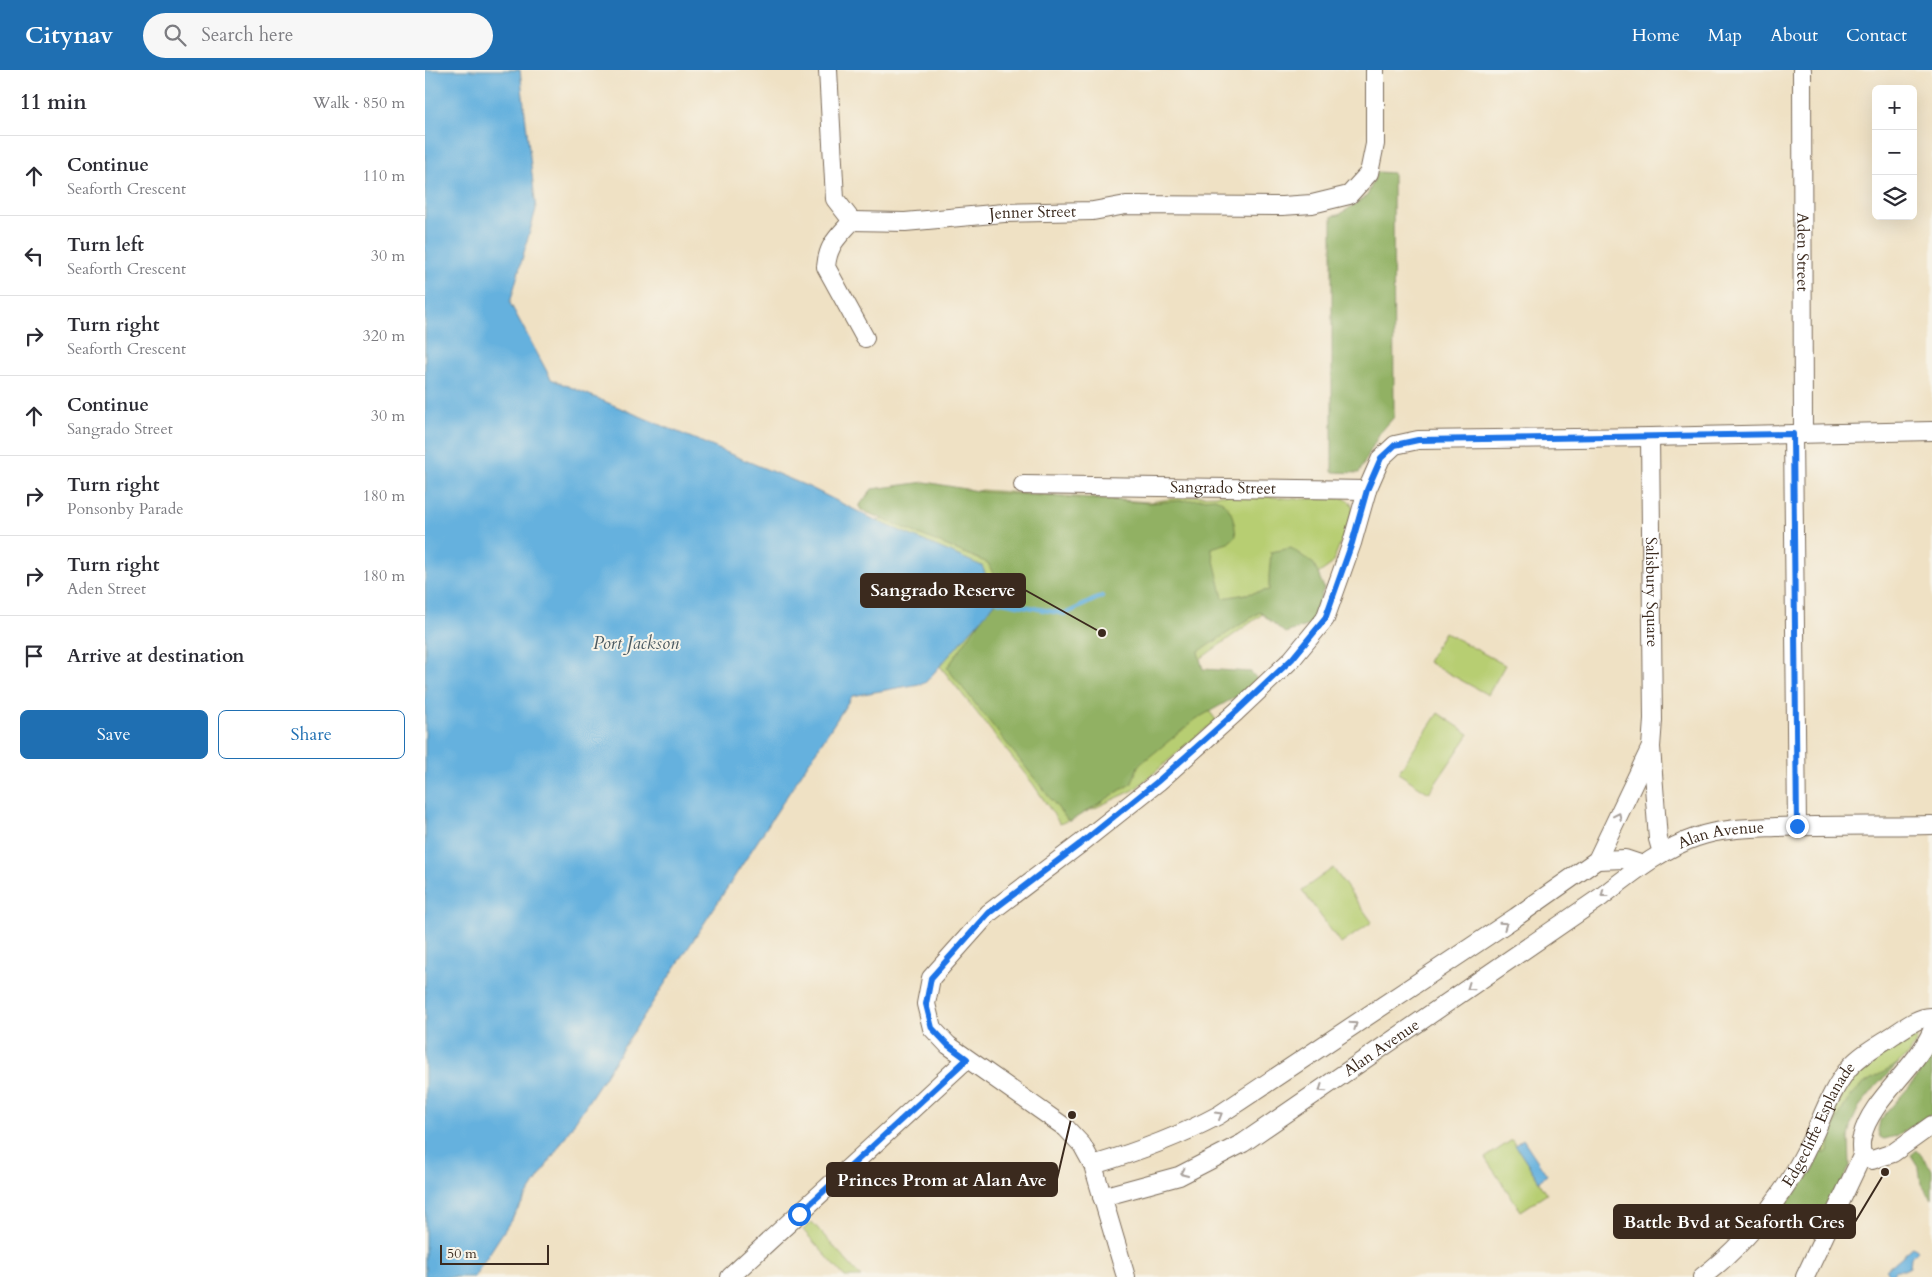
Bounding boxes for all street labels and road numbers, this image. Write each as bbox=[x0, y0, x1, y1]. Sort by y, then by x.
street label: Jenner Street bbox=[986, 200, 1076, 225]
street label: Aden Street bbox=[1791, 212, 1814, 292]
street label: Sangrado Street bbox=[1170, 476, 1276, 500]
street label: Salisbury Square bbox=[1640, 537, 1663, 647]
street label: Alan Avenue bbox=[1674, 816, 1764, 854]
street label: Alan Avenue bbox=[1339, 1014, 1424, 1082]
street label: Edgecliffe Esplanade bbox=[1777, 1057, 1860, 1191]

